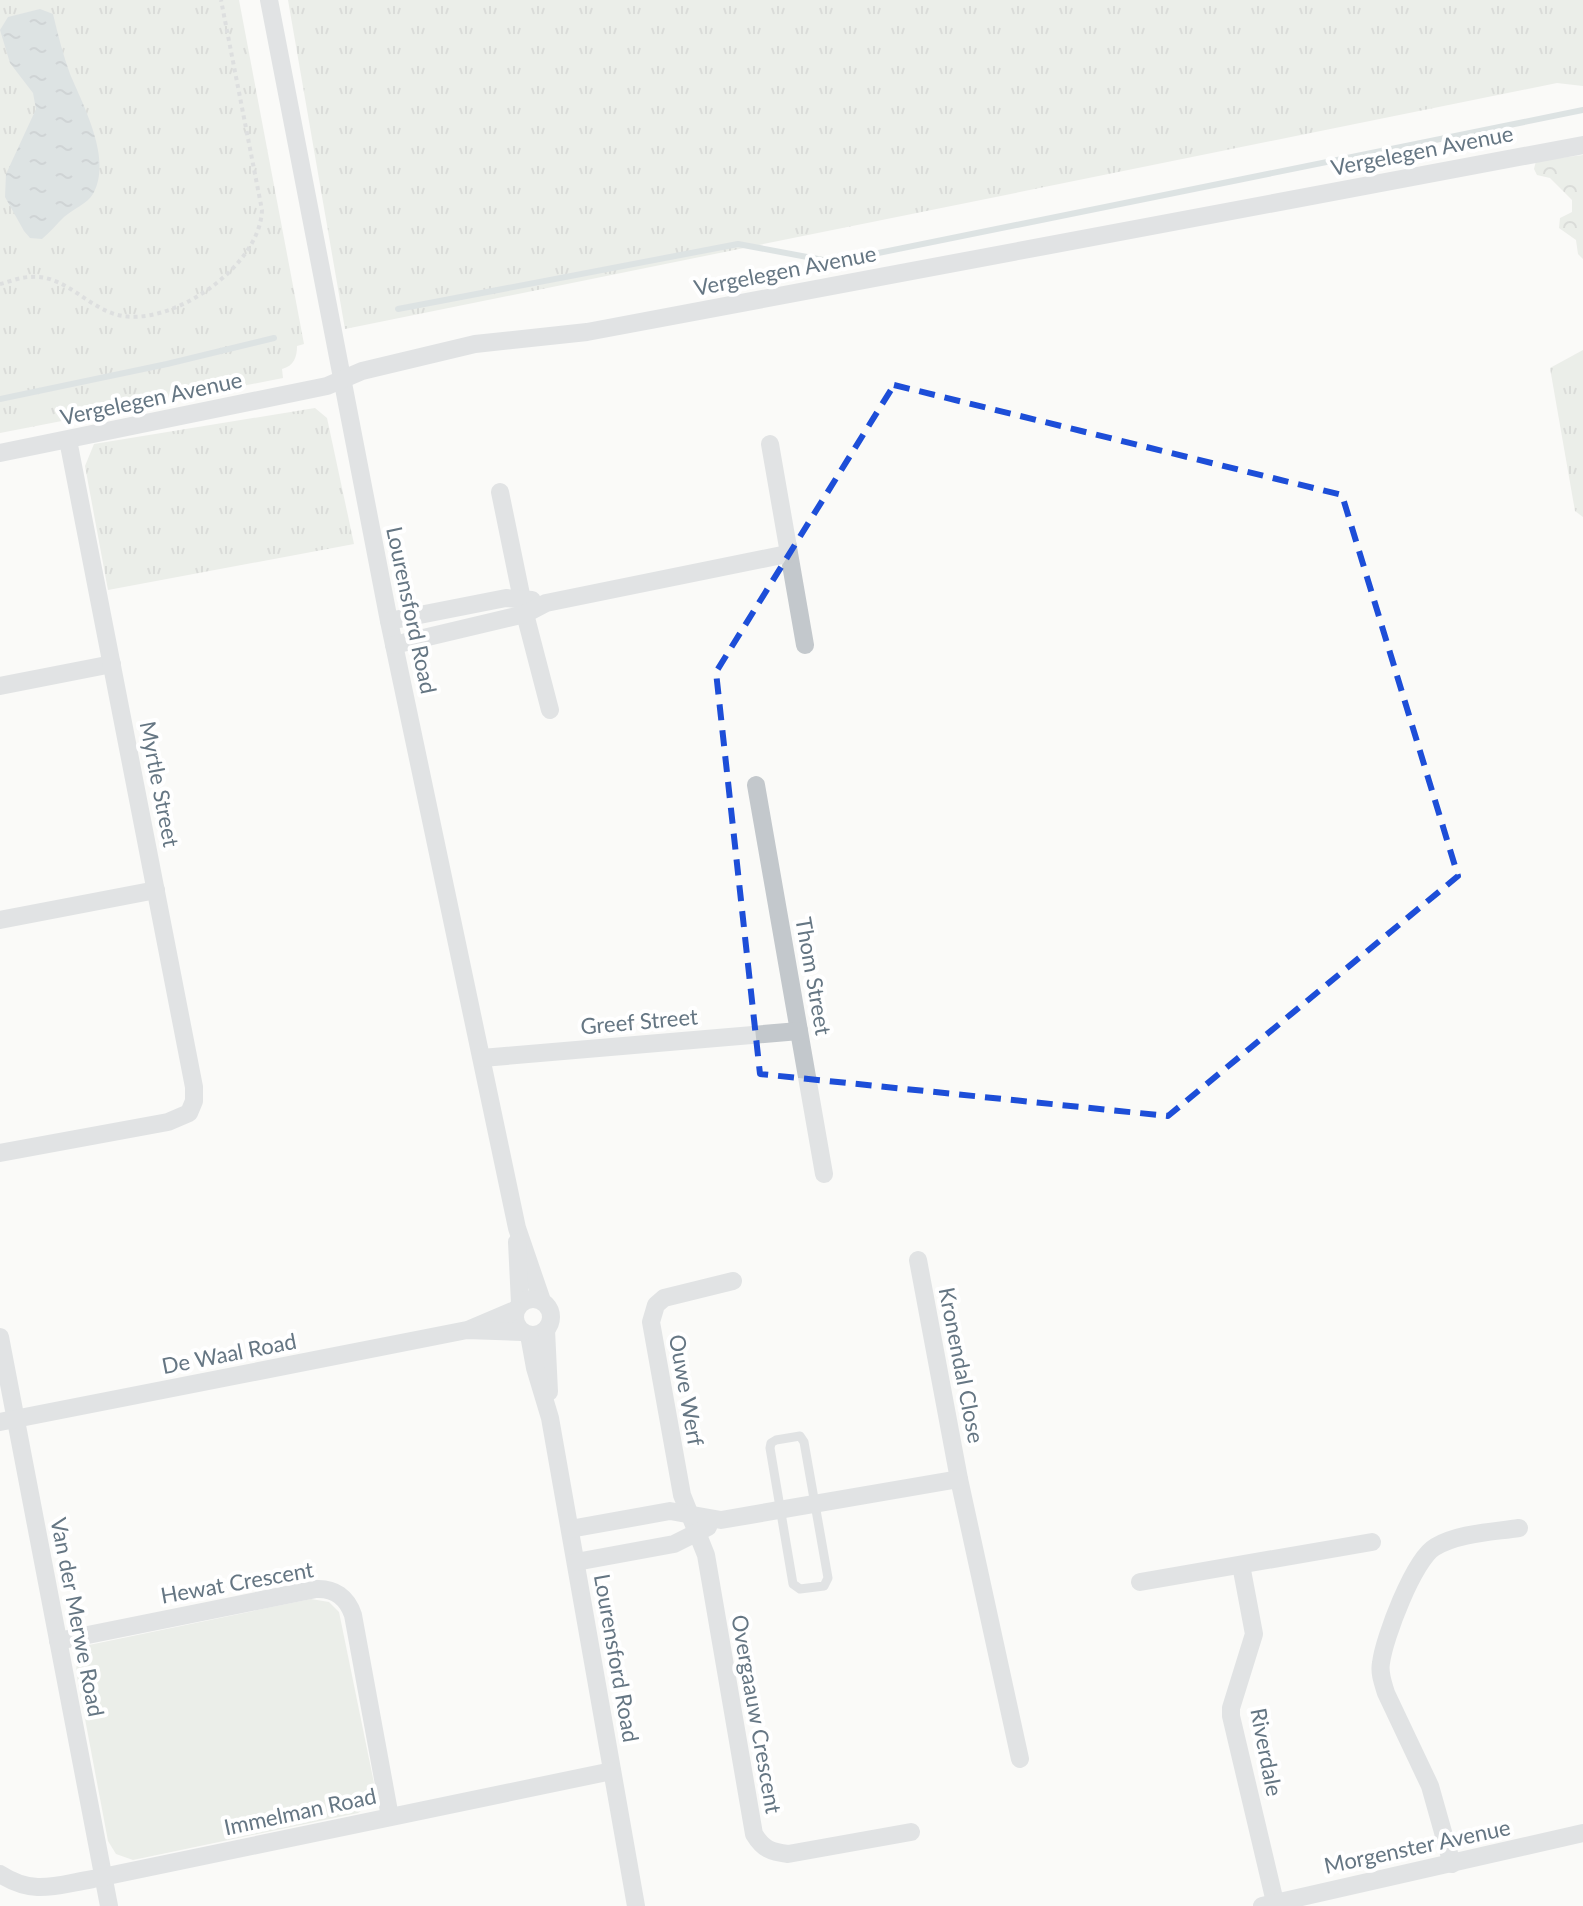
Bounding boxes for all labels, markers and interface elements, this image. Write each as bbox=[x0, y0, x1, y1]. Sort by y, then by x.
street label: Vergelegen Avenue bbox=[1329, 119, 1515, 181]
street label: Vergelegen Avenue bbox=[692, 239, 878, 301]
street label: Vergelegen Avenue bbox=[58, 366, 244, 430]
street label: Lourensford Road bbox=[381, 524, 443, 696]
street label: Myrtle Street bbox=[135, 719, 185, 849]
street label: Thom Street bbox=[790, 915, 838, 1037]
street label: Greef Street bbox=[579, 1002, 699, 1040]
street label: Kronendal Close bbox=[934, 1285, 990, 1445]
street label: De Waal Road bbox=[159, 1327, 299, 1379]
street label: Ouwe Werf bbox=[664, 1332, 710, 1448]
street label: Van der Merwe Road bbox=[45, 1515, 111, 1719]
street label: Hewat Crescent bbox=[158, 1555, 316, 1609]
street label: Lourensford Road bbox=[589, 1572, 645, 1744]
street label: Overgaauw Crescent bbox=[726, 1613, 788, 1816]
street label: Riverdale bbox=[1245, 1706, 1289, 1798]
street label: Immelman Road bbox=[222, 1782, 378, 1840]
street label: Morgenster Avenue bbox=[1321, 1813, 1513, 1879]

